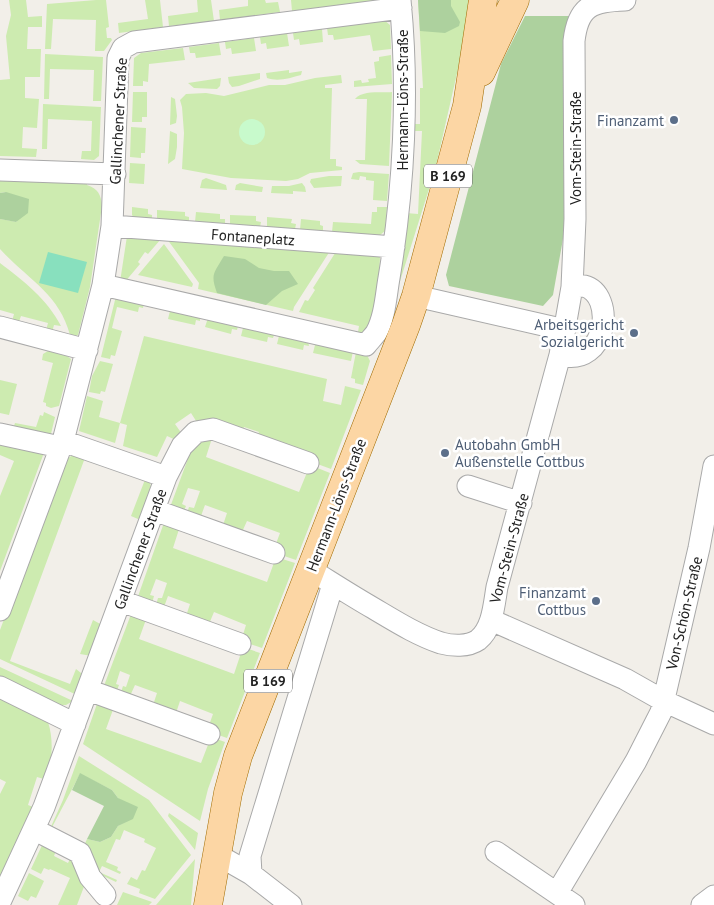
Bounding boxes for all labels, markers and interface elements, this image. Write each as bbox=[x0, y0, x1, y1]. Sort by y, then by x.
street label: Hermann-Löns-Straße bbox=[393, 29, 412, 171]
street label: Gallinchener Straße bbox=[105, 57, 131, 185]
street label: Vom-Stein-Straße bbox=[566, 91, 585, 206]
place label: Finanzamt bbox=[597, 111, 664, 130]
marker: Finanzamt bbox=[668, 114, 680, 126]
road number: B 169 bbox=[424, 165, 472, 188]
street label: Fontaneplatz bbox=[210, 225, 296, 249]
place label: Arbeitsgericht Sozialgericht bbox=[534, 315, 624, 351]
marker: Arbeitsgericht Sozialgericht bbox=[628, 327, 640, 339]
place label: Autobahn GmbH Außenstelle Cottbus bbox=[455, 435, 585, 471]
street label: Hermann-Löns-Straße bbox=[302, 436, 370, 574]
marker: Autobahn GmbH Außenstelle Cottbus bbox=[439, 447, 451, 459]
street label: Gallinchener Straße bbox=[109, 486, 171, 612]
street label: Vom-Stein-Straße bbox=[485, 491, 533, 606]
street label: Von-Schön-Straße bbox=[661, 554, 706, 673]
place label: Finanzamt Cottbus bbox=[519, 583, 586, 619]
marker: Finanzamt Cottbus bbox=[590, 595, 602, 607]
road number: B 169 bbox=[244, 669, 292, 692]

